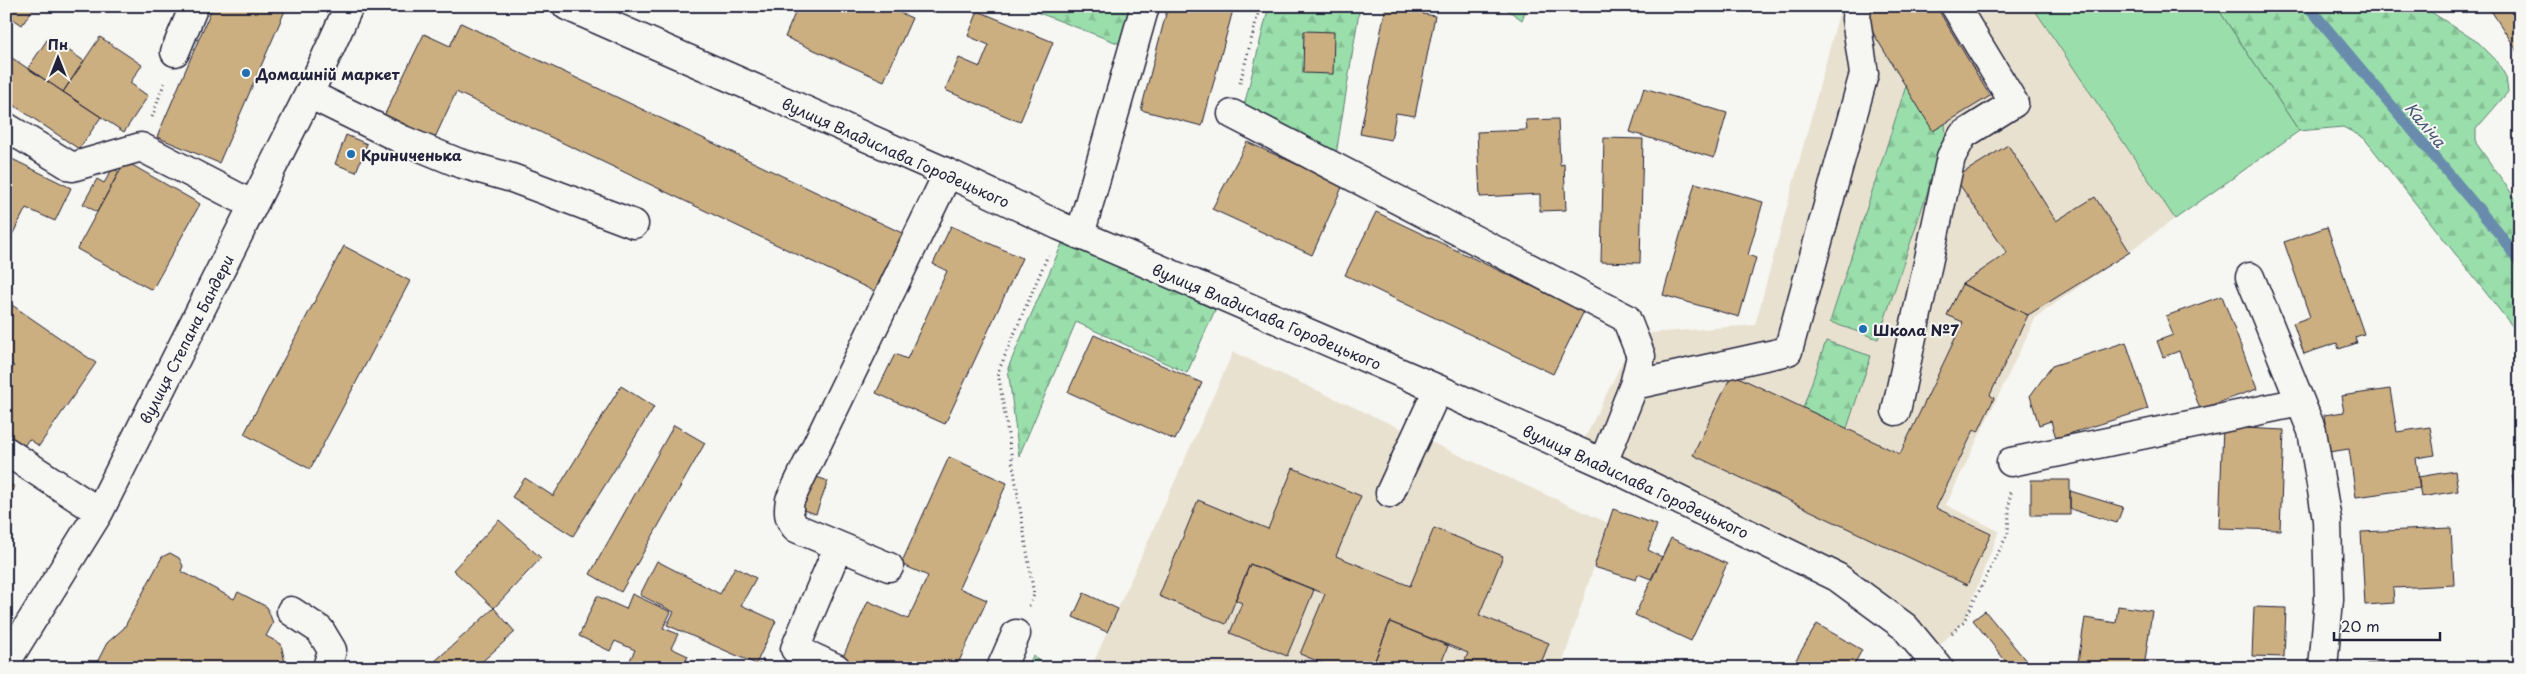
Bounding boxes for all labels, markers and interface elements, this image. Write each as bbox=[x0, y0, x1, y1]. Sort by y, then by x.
north arrow bbox=[32, 32, 82, 82]
text: Пн bbox=[48, 34, 68, 55]
place label: Домашній маркет bbox=[255, 62, 401, 85]
marker: Домашній маркет bbox=[240, 67, 252, 79]
street label: вулиця Владислава Городецького bbox=[778, 91, 1014, 213]
water label: Каліча bbox=[2400, 96, 2453, 153]
place label: Криниченька bbox=[361, 143, 462, 166]
marker: Криниченька bbox=[345, 148, 357, 160]
street label: вулиця Степана Бандери bbox=[133, 251, 239, 427]
street label: вулиця Владислава Городецького bbox=[1149, 257, 1385, 375]
place label: Школа №7 bbox=[1873, 318, 1959, 341]
marker: Школа №7 bbox=[1857, 323, 1869, 335]
street label: вулиця Владислава Городецького bbox=[1519, 418, 1753, 544]
scale bar bbox=[2334, 609, 2440, 641]
text: 20 m bbox=[2341, 614, 2380, 637]

